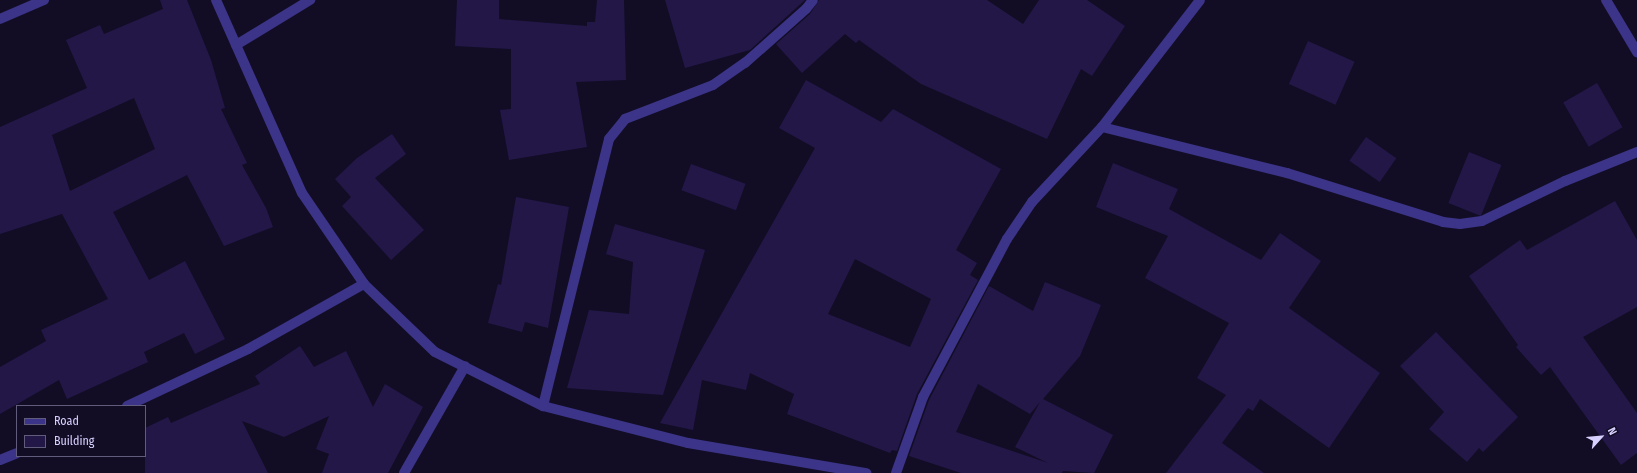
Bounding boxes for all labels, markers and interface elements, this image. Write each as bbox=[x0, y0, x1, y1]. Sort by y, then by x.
legend bbox=[16, 405, 146, 457]
text: Road bbox=[54, 414, 79, 428]
north arrow bbox=[1581, 417, 1621, 457]
text: N bbox=[1605, 425, 1619, 437]
text: Building bbox=[54, 434, 94, 448]

